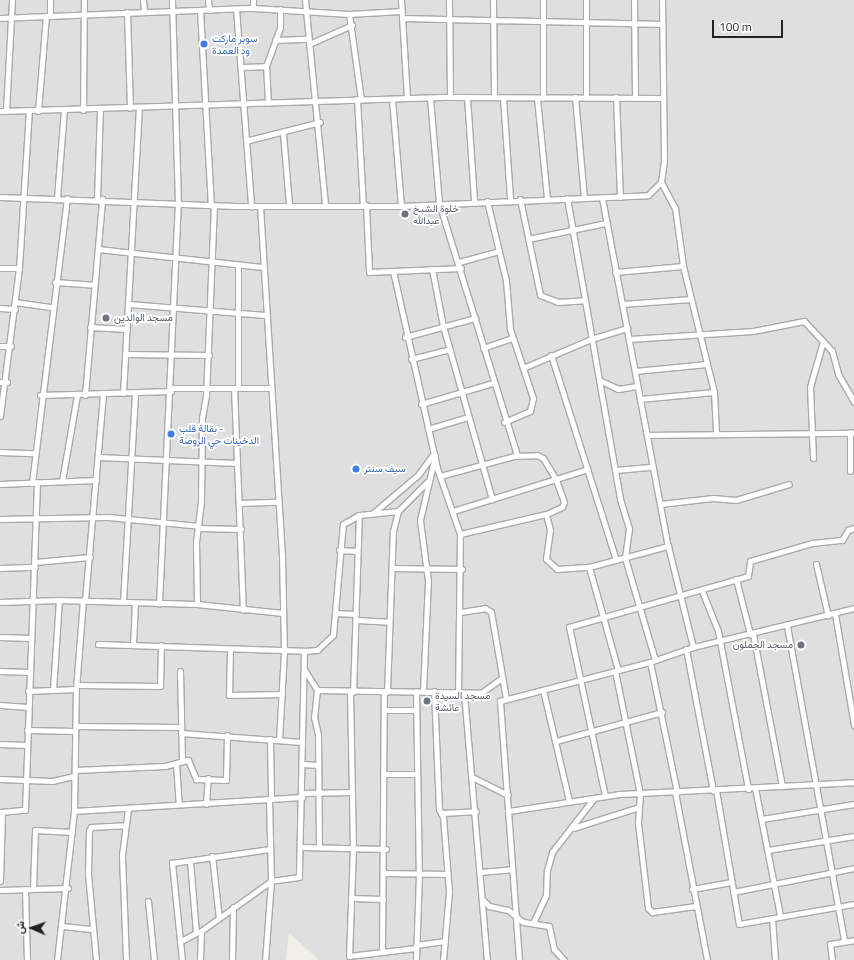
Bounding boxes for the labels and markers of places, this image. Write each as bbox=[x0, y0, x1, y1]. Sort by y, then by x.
place label: سوبر ماركت ود العمدة bbox=[212, 32, 258, 56]
marker: سوبر ماركت ود العمدة bbox=[199, 39, 209, 49]
place label: خلوة الشيخ عبدالله bbox=[413, 202, 459, 226]
marker: خلوة الشيخ عبدالله bbox=[400, 209, 410, 219]
place label: مسجد الوالدين bbox=[114, 312, 173, 324]
marker: مسجد الوالدين bbox=[101, 313, 111, 323]
place label: بقالة قلب - الدخينات حي الروضة bbox=[179, 422, 259, 446]
marker: بقالة قلب - الدخينات حي الروضة bbox=[166, 429, 176, 439]
place label: سيف سنتر bbox=[364, 463, 406, 475]
marker: سيف سنتر bbox=[351, 464, 361, 474]
place label: مسجد الجملون bbox=[733, 639, 793, 651]
marker: مسجد الجملون bbox=[796, 640, 806, 650]
place label: مسجد السيدة عائشة bbox=[435, 689, 490, 712]
marker: مسجد السيدة عائشة bbox=[422, 696, 432, 706]

